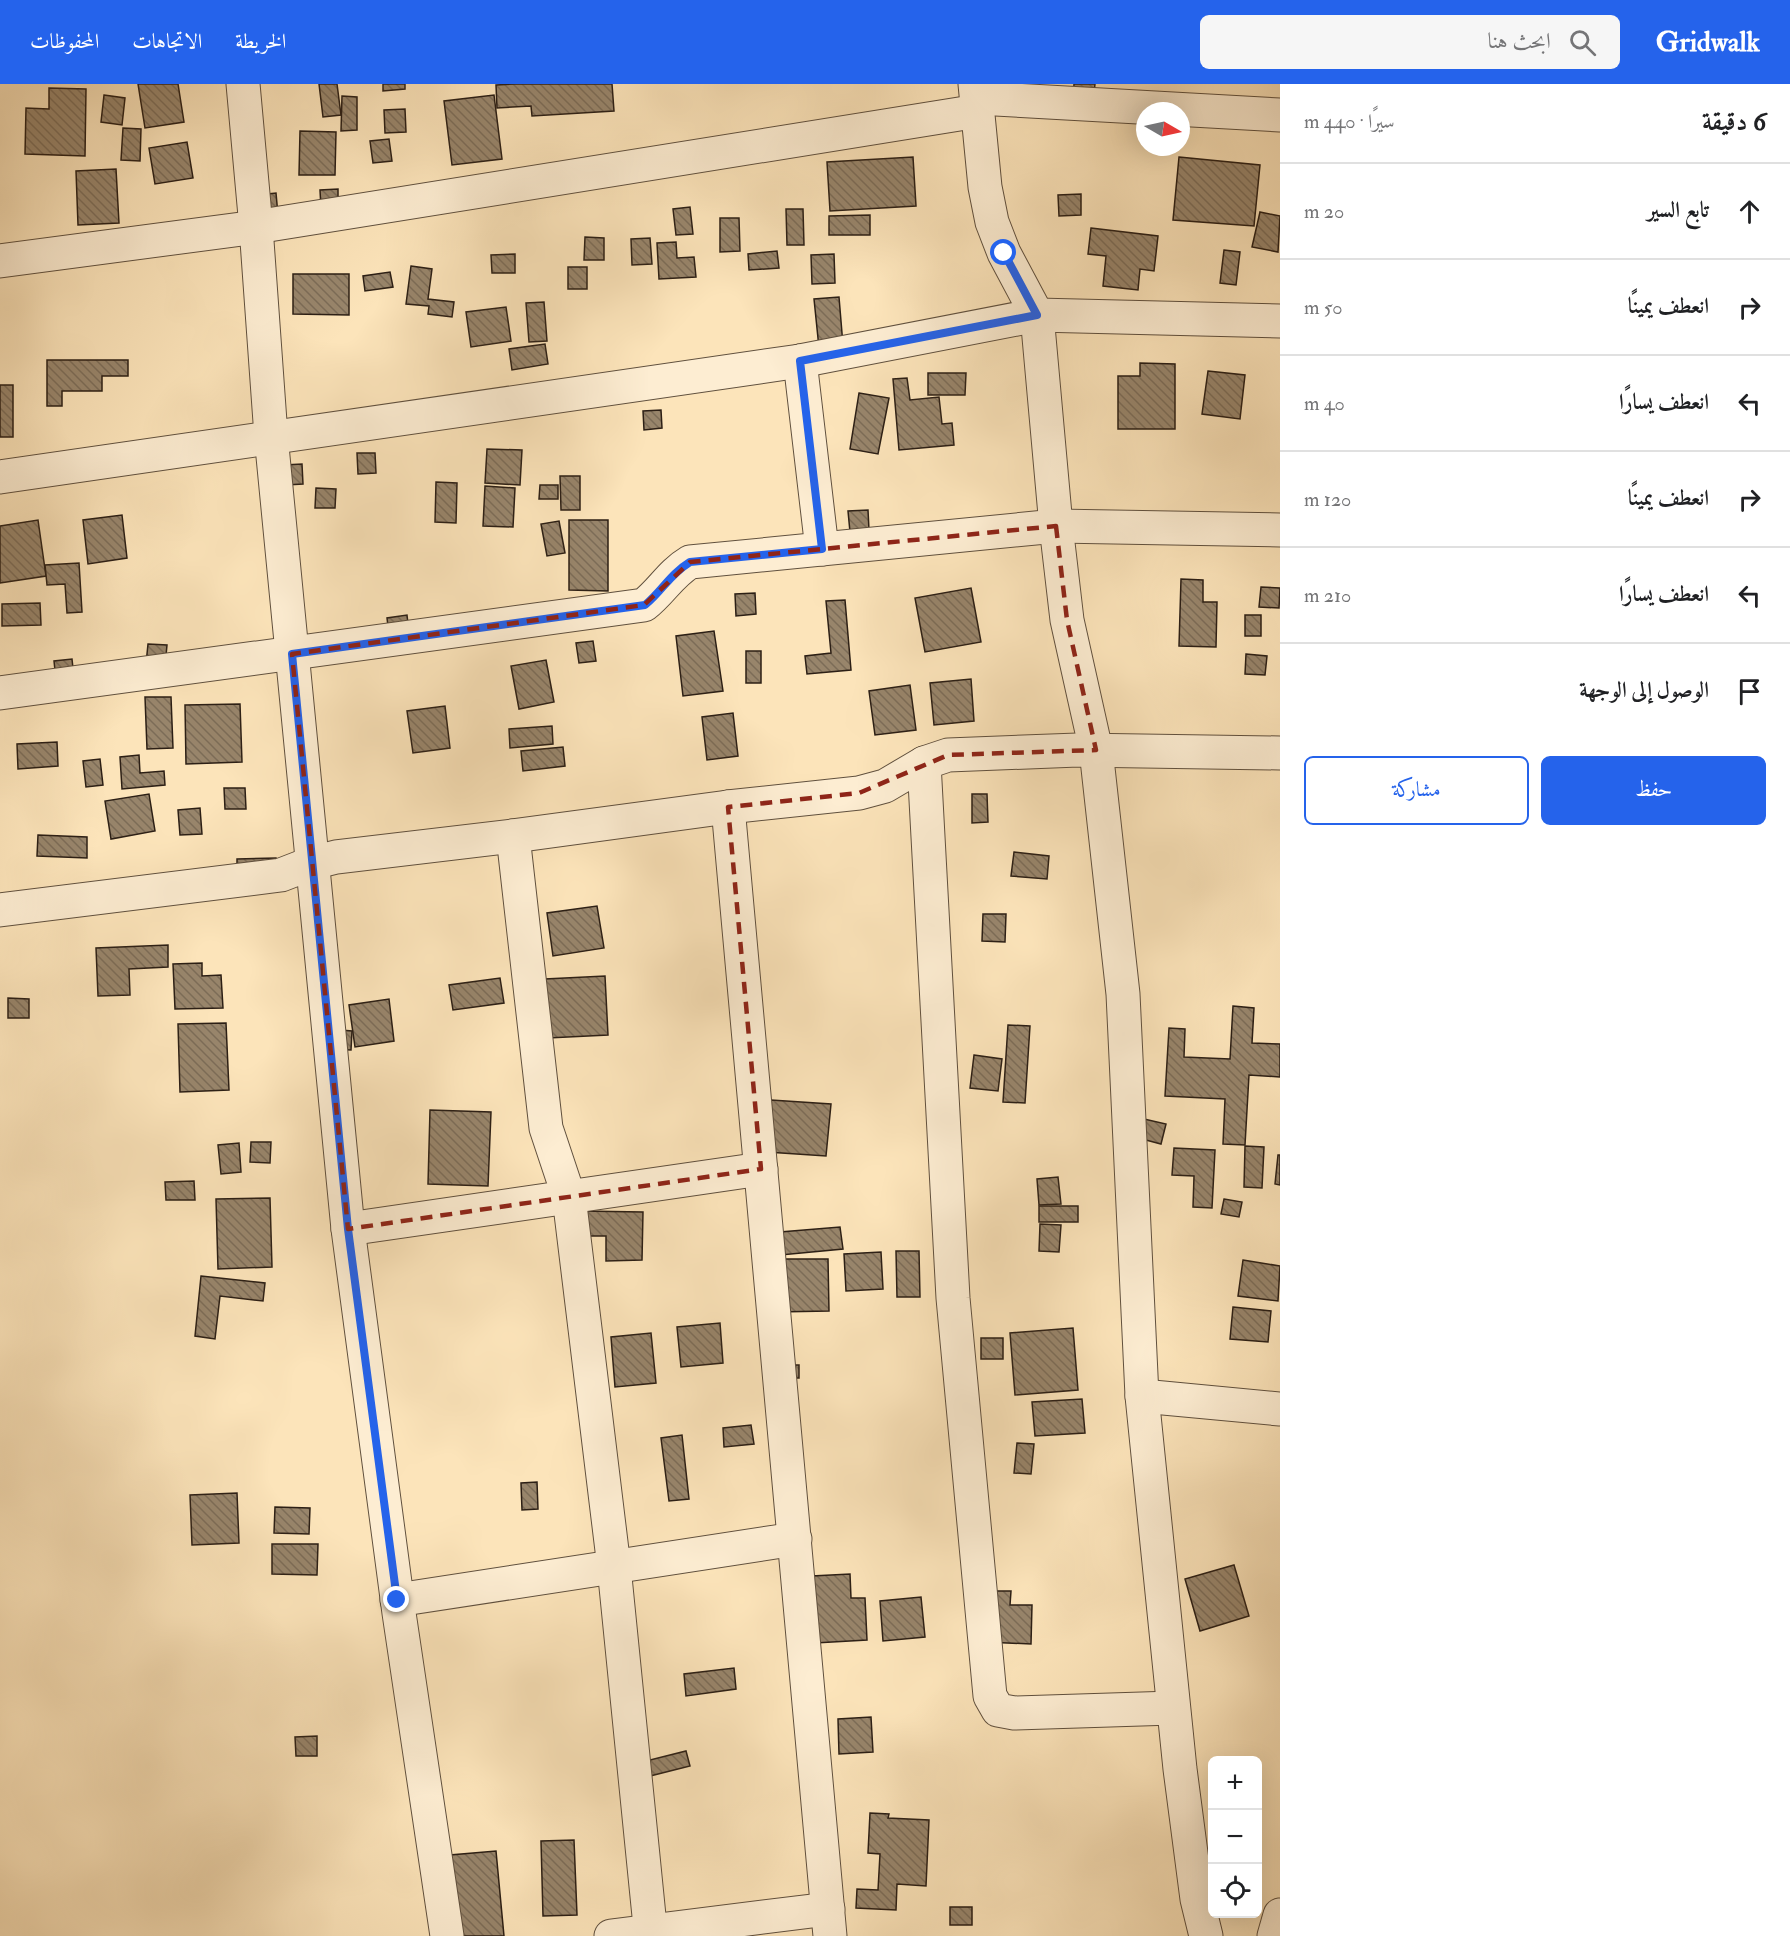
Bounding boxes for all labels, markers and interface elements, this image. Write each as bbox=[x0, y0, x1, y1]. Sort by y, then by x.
search box bbox=[1200, 15, 1620, 69]
text: Gridwalk bbox=[1656, 25, 1760, 60]
icon: search bbox=[1566, 26, 1599, 59]
text: ابحث هنا bbox=[1487, 27, 1551, 55]
text: المحفوظات bbox=[30, 28, 99, 55]
text: الاتجاهات bbox=[132, 28, 202, 55]
text: الخريطة bbox=[235, 28, 286, 55]
north arrow bbox=[1136, 102, 1190, 156]
text: 6 دقيقة bbox=[1702, 106, 1766, 138]
text: سيرًا · 440 m bbox=[1304, 109, 1395, 134]
icon: ahead bbox=[1733, 195, 1766, 228]
text: تابع السير bbox=[1647, 196, 1709, 224]
text: 20 m bbox=[1304, 199, 1344, 224]
route start bbox=[990, 239, 1016, 265]
icon: right bbox=[1733, 291, 1766, 324]
text: انعطف يمينًا bbox=[1628, 292, 1709, 320]
text: 50 m bbox=[1304, 295, 1343, 320]
icon: left bbox=[1733, 387, 1766, 420]
text: انعطف يسارًا bbox=[1619, 388, 1709, 416]
text: 40 m bbox=[1304, 391, 1345, 416]
icon: right bbox=[1733, 483, 1766, 516]
text: انعطف يمينًا bbox=[1628, 484, 1709, 512]
text: 120 m bbox=[1304, 487, 1351, 512]
icon: left bbox=[1733, 579, 1766, 612]
text: انعطف يسارًا bbox=[1619, 580, 1709, 608]
text: 210 m bbox=[1304, 583, 1351, 608]
icon: arrive bbox=[1733, 675, 1766, 708]
text: الوصول إلى الوجهة bbox=[1579, 676, 1709, 704]
button: مشاركة bbox=[1304, 756, 1529, 825]
button: حفظ bbox=[1541, 756, 1766, 825]
route end bbox=[383, 1586, 409, 1612]
map controls bbox=[1208, 1756, 1262, 1918]
button: + bbox=[1208, 1756, 1262, 1810]
button: − bbox=[1208, 1810, 1262, 1864]
button: locate bbox=[1208, 1864, 1262, 1918]

